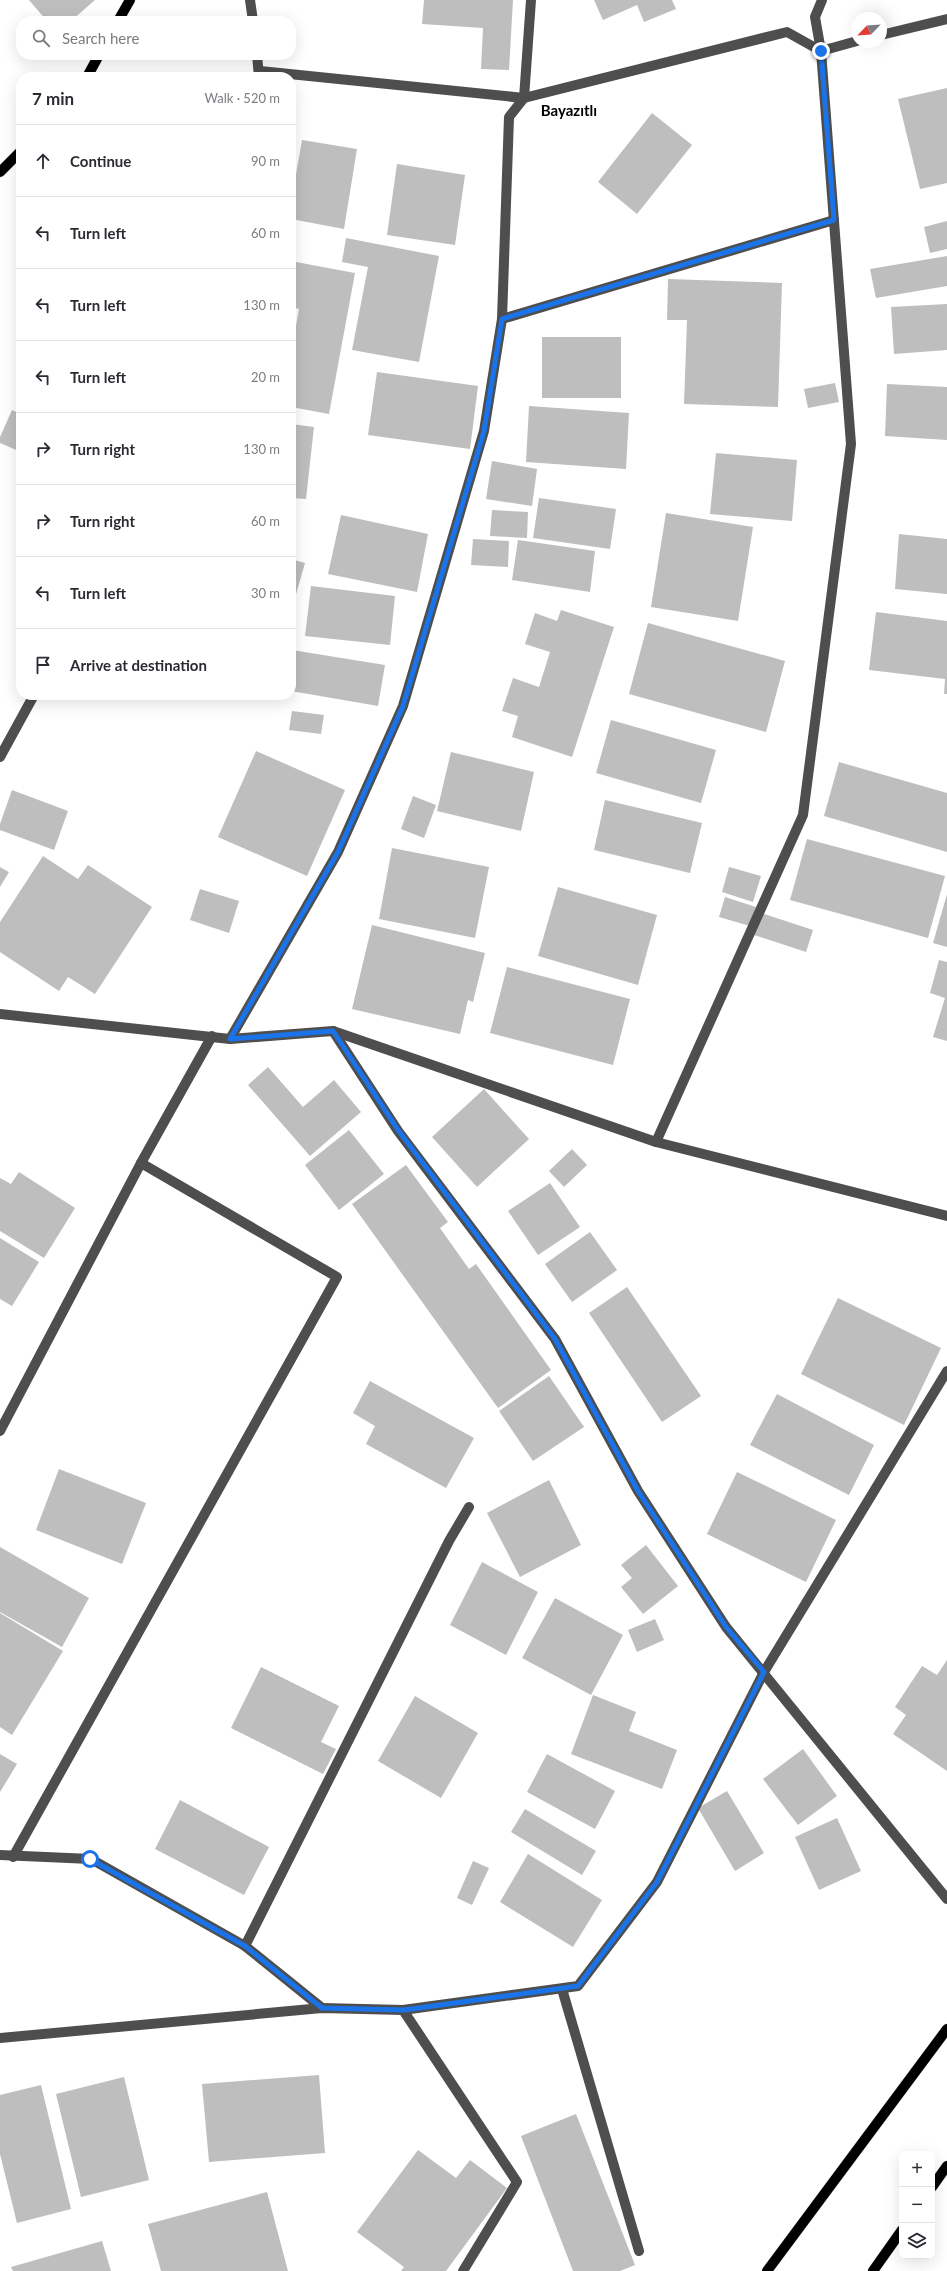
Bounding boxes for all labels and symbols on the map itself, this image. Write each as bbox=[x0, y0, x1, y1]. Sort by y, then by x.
north arrow bbox=[851, 12, 887, 48]
route end bbox=[812, 42, 830, 60]
district label: Bayazıtlı bbox=[541, 101, 597, 119]
route start bbox=[81, 1850, 99, 1868]

